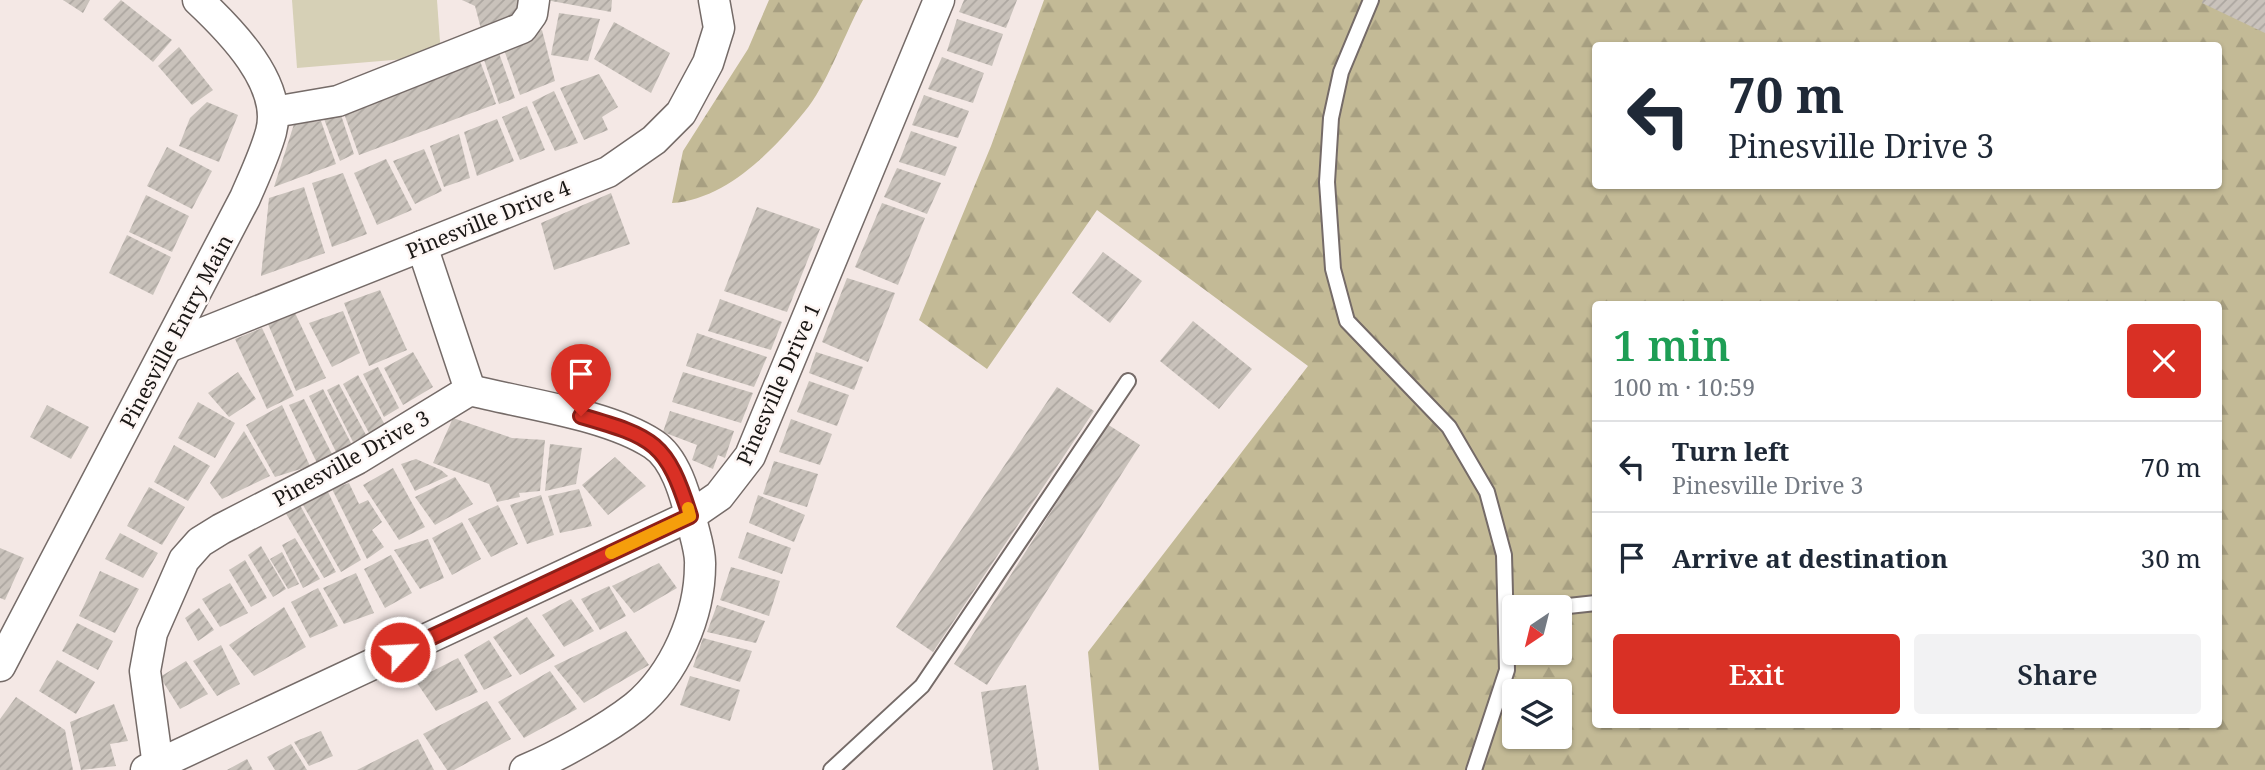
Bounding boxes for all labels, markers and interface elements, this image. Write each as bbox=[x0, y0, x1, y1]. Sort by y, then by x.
text: 70 m bbox=[1728, 61, 1844, 127]
icon: left bbox=[1613, 70, 1704, 161]
text: Pinesville Drive 3 bbox=[1728, 124, 1994, 167]
street label: Pinesville Drive 4 bbox=[402, 173, 574, 265]
street label: Pinesville Entry Main bbox=[113, 229, 239, 433]
street label: Pinesville Drive 1 bbox=[730, 298, 826, 470]
text: 1 min bbox=[1613, 316, 1730, 373]
button: close bbox=[2127, 324, 2201, 398]
pin bbox=[551, 344, 611, 416]
icon: arrive bbox=[562, 355, 600, 393]
text: 100 m · 10:59 bbox=[1613, 371, 1755, 403]
street label: Pinesville Drive 3 bbox=[268, 403, 434, 513]
text: Turn left bbox=[1672, 433, 1789, 469]
icon: left bbox=[1613, 448, 1651, 486]
text: 70 m bbox=[2141, 449, 2201, 485]
text: Pinesville Drive 3 bbox=[1672, 469, 1863, 501]
icon: arrive bbox=[1613, 539, 1651, 577]
text: Arrive at destination bbox=[1672, 540, 1948, 576]
text: 30 m bbox=[2141, 540, 2201, 576]
north arrow bbox=[1502, 595, 1572, 665]
map controls bbox=[1502, 595, 1572, 749]
position arrow bbox=[363, 615, 437, 689]
button: Exit bbox=[1613, 634, 1900, 714]
button: Share bbox=[1914, 634, 2201, 714]
button: layers bbox=[1502, 679, 1572, 749]

